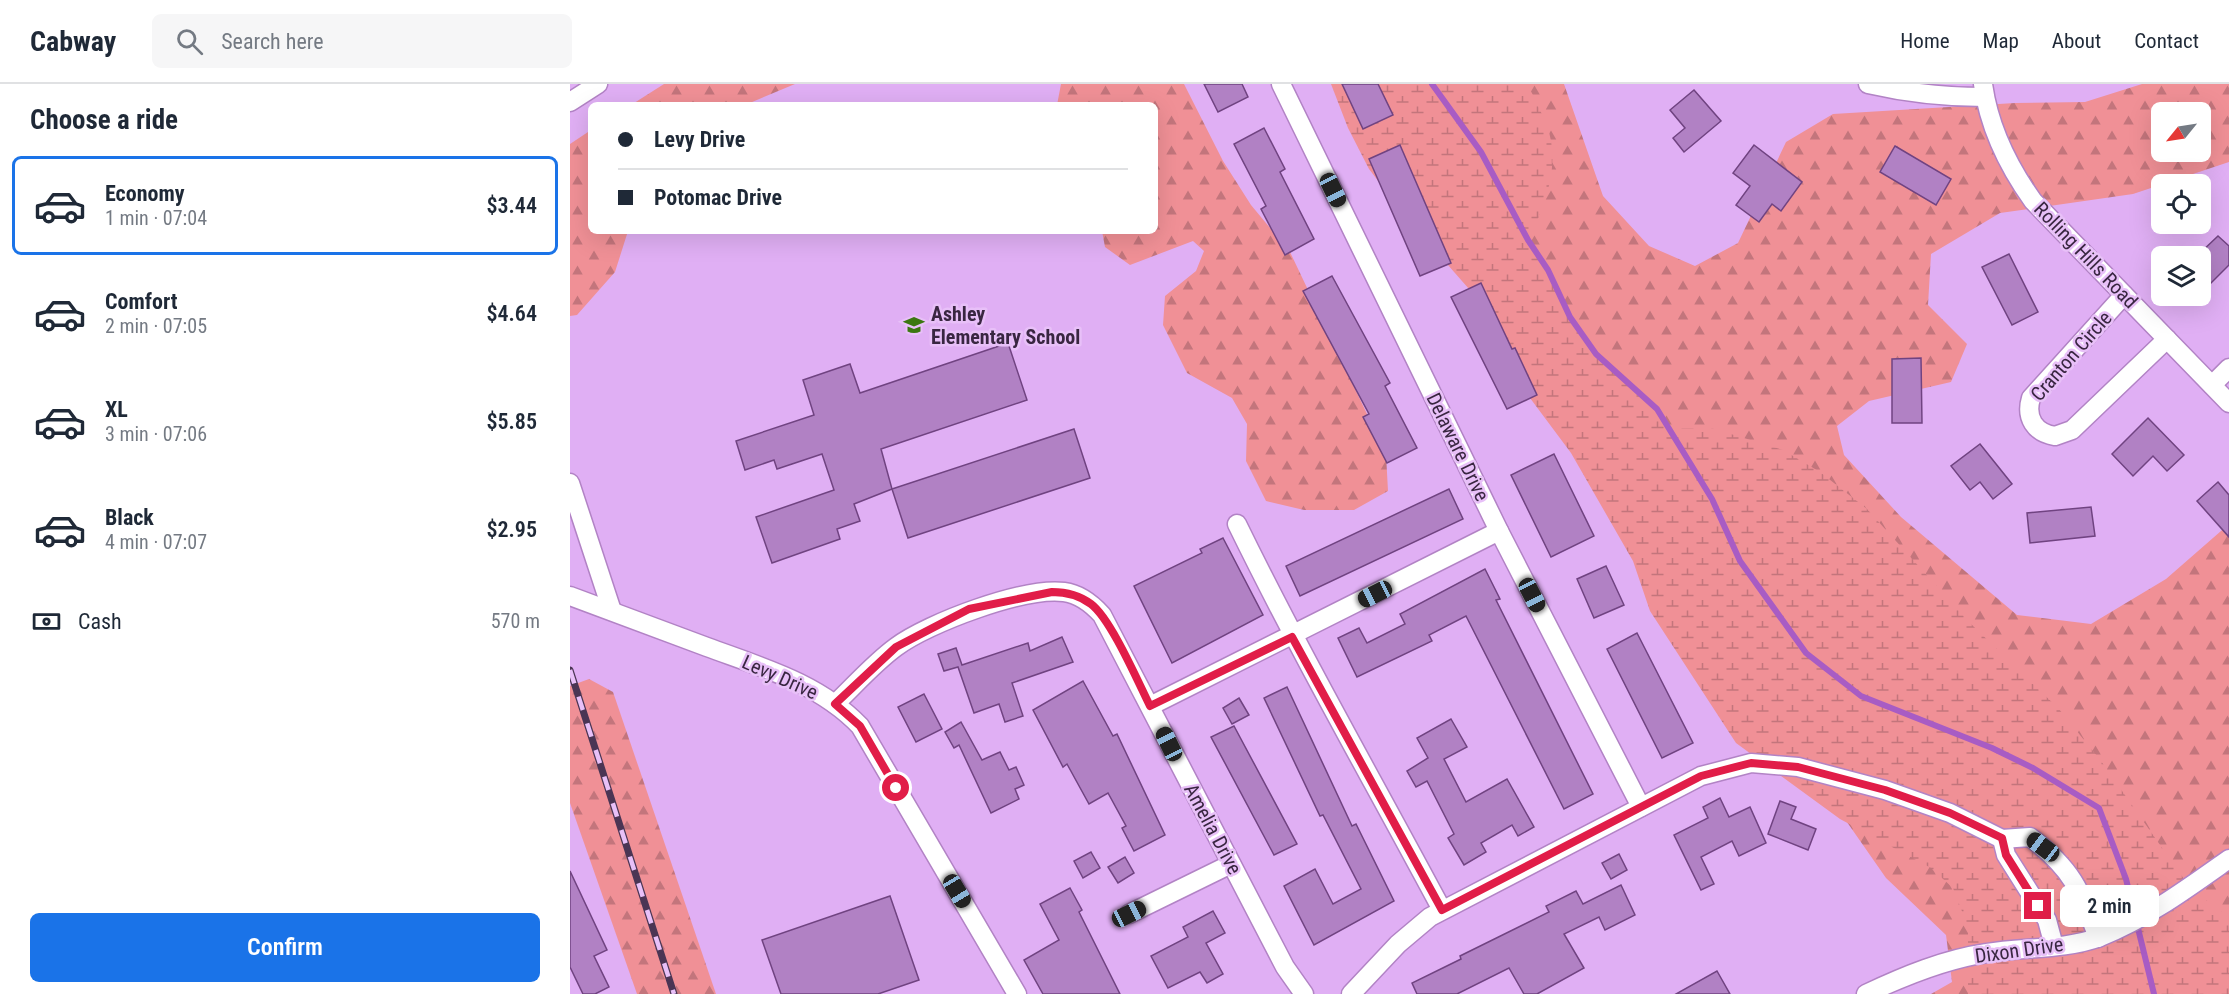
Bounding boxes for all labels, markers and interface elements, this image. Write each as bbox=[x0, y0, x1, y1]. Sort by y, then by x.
search box bbox=[152, 14, 572, 68]
text: Cabway bbox=[30, 25, 116, 58]
icon: search bbox=[173, 25, 206, 58]
text: Search here bbox=[221, 29, 324, 54]
text: Home bbox=[1900, 29, 1950, 53]
text: Map bbox=[1983, 29, 2019, 53]
text: About bbox=[2052, 29, 2101, 53]
text: Contact bbox=[2134, 29, 2199, 53]
north arrow bbox=[2151, 102, 2211, 162]
map controls bbox=[2151, 102, 2211, 306]
text: Choose a ride bbox=[30, 104, 178, 136]
text: Levy Drive bbox=[654, 127, 745, 152]
car bbox=[1317, 170, 1349, 210]
button: locate bbox=[2151, 174, 2211, 234]
icon: car bbox=[33, 179, 87, 233]
text: Economy bbox=[105, 181, 185, 206]
text: Potomac Drive bbox=[654, 185, 782, 210]
text: $3.44 bbox=[486, 193, 537, 218]
street label: Rolling Hills Road bbox=[2029, 197, 2143, 313]
text: 1 min · 07:04 bbox=[105, 206, 207, 230]
button: layers bbox=[2151, 246, 2211, 306]
icon: car bbox=[33, 287, 87, 341]
text: Comfort bbox=[105, 289, 178, 314]
text: $4.64 bbox=[486, 301, 537, 326]
place label: Ashley Elementary School bbox=[931, 302, 1080, 349]
street label: Cranton Circle bbox=[2025, 306, 2117, 406]
school or university icon: Ashley Elementary School bbox=[902, 313, 926, 337]
text: 2 min · 07:05 bbox=[105, 314, 207, 338]
street label: Delaware Drive bbox=[1421, 389, 1495, 505]
icon: car bbox=[33, 395, 87, 449]
text: XL bbox=[105, 397, 128, 422]
text: $5.85 bbox=[486, 409, 537, 434]
text: 3 min · 07:06 bbox=[105, 422, 207, 446]
icon: car bbox=[33, 503, 87, 557]
text: Black bbox=[105, 505, 154, 530]
text: $2.95 bbox=[486, 517, 537, 542]
text: 4 min · 07:07 bbox=[105, 530, 207, 554]
car bbox=[1516, 575, 1548, 615]
car bbox=[1355, 578, 1395, 610]
icon: cash bbox=[30, 605, 63, 638]
text: Cash bbox=[78, 609, 122, 634]
text: 570 m bbox=[491, 609, 540, 633]
street label: Levy Drive bbox=[739, 650, 821, 704]
car bbox=[1153, 724, 1185, 764]
route start bbox=[882, 774, 909, 801]
street label: Amelia Drive bbox=[1179, 780, 1247, 878]
car bbox=[2023, 829, 2063, 865]
car bbox=[940, 871, 974, 911]
callout: 2 min bbox=[2059, 885, 2158, 927]
route end bbox=[2024, 892, 2051, 919]
text: 2 min bbox=[2087, 894, 2132, 918]
car bbox=[1109, 898, 1149, 930]
button: Confirm bbox=[30, 913, 540, 982]
street label: Dixon Drive bbox=[1973, 932, 2065, 968]

